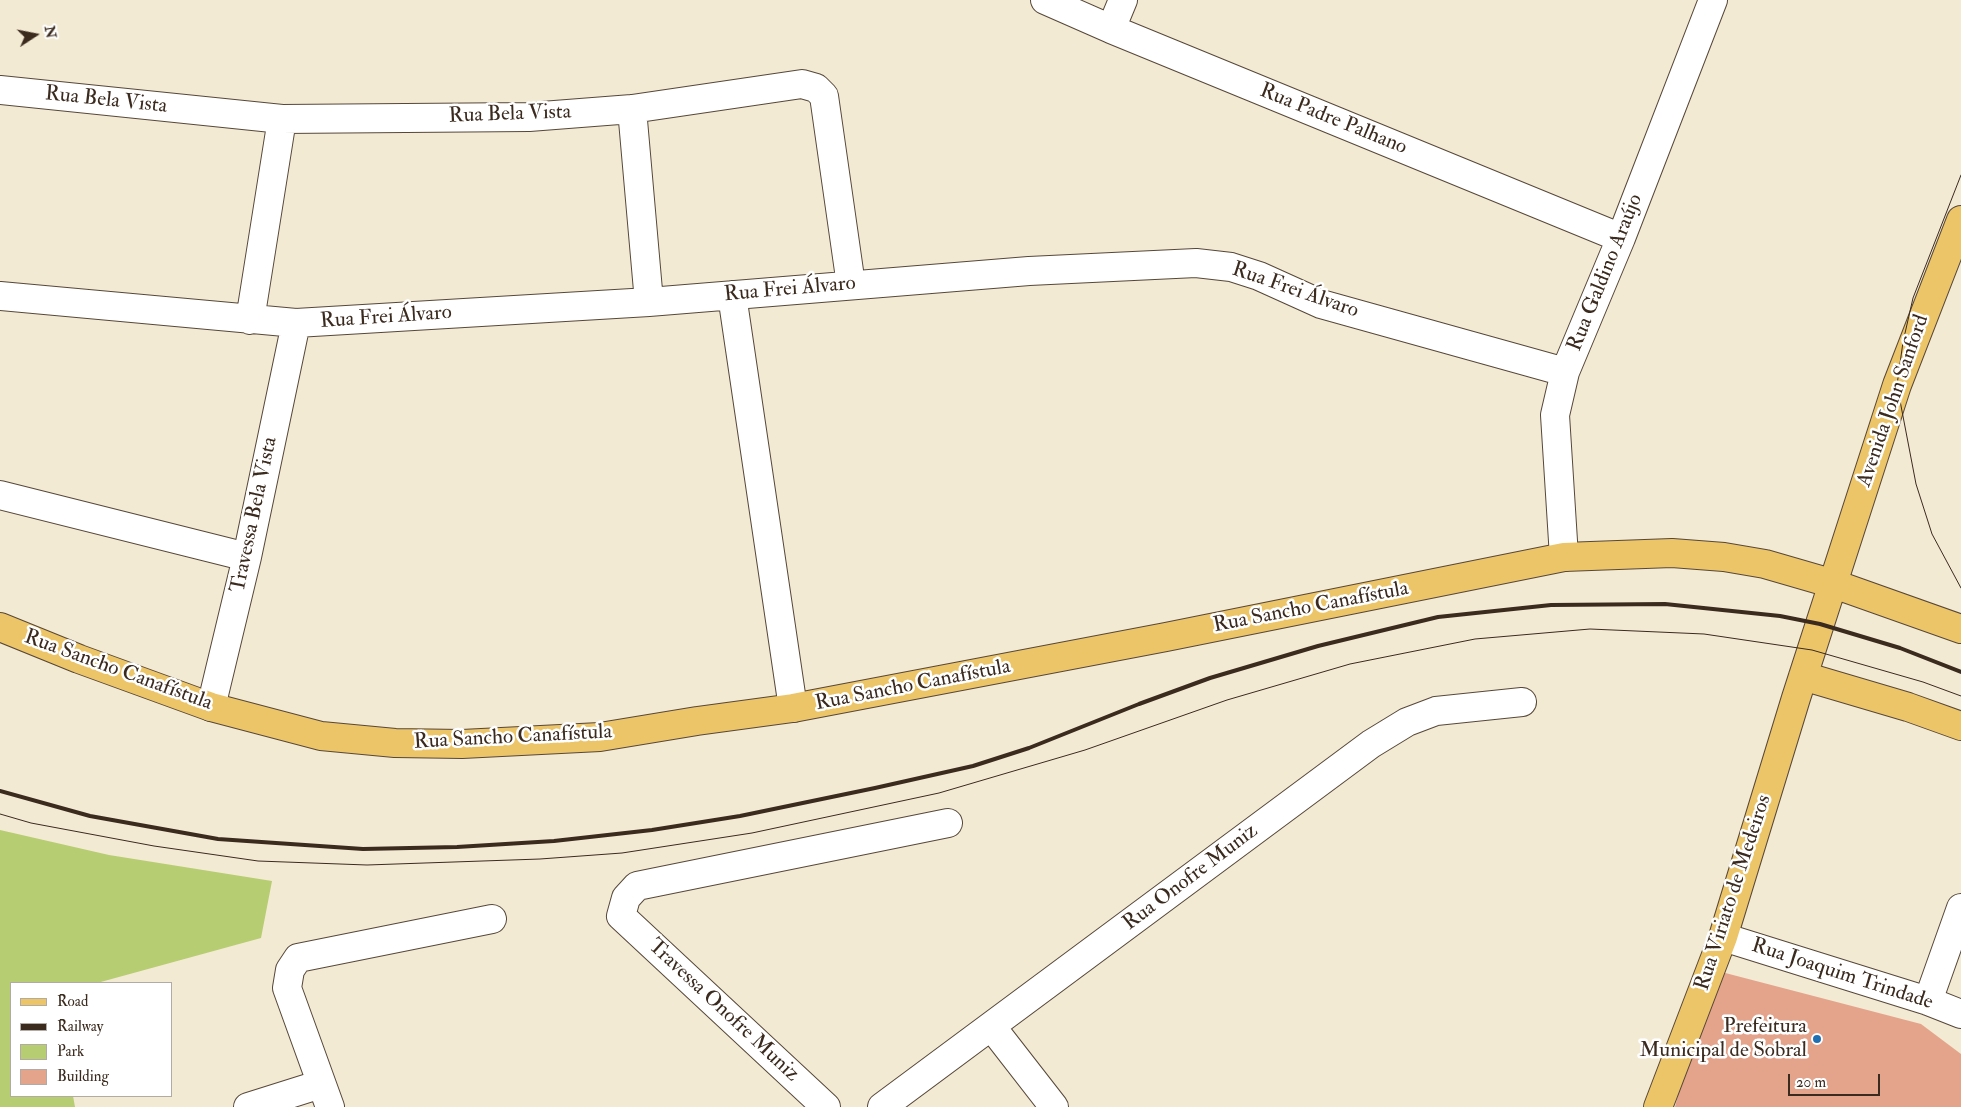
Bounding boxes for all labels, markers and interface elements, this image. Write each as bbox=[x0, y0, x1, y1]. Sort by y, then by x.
north arrow bbox=[10, 10, 60, 60]
text: N bbox=[41, 24, 60, 40]
street label: Rua Padre Palhano bbox=[1256, 79, 1410, 161]
street label: Rua Bela Vista bbox=[44, 82, 168, 120]
street label: Rua Bela Vista bbox=[448, 100, 572, 130]
street label: Rua Galdino Araújo bbox=[1563, 191, 1649, 355]
street label: Rua Frei Álvaro bbox=[1228, 258, 1362, 324]
street label: Rua Frei Álvaro bbox=[723, 272, 857, 308]
street label: Rua Frei Álvaro bbox=[319, 301, 453, 335]
street label: Avenida John Sanford bbox=[1853, 312, 1935, 490]
street label: Travessa Bela Vista bbox=[226, 435, 284, 595]
street label: Rua Sancho Canafístula bbox=[1211, 577, 1411, 639]
street label: Rua Sancho Canafístula bbox=[20, 625, 216, 717]
street label: Rua Sancho Canafístula bbox=[813, 655, 1013, 717]
street label: Rua Sancho Canafístula bbox=[413, 720, 613, 756]
street label: Rua Viriato de Medeiros bbox=[1690, 792, 1778, 994]
street label: Rua Onofre Muniz bbox=[1119, 819, 1263, 937]
street label: Travessa Onofre Muniz bbox=[642, 934, 804, 1088]
street label: Rua Joaquim Trindade bbox=[1748, 934, 1936, 1016]
legend bbox=[10, 982, 172, 1097]
text: Road bbox=[57, 992, 88, 1011]
place label: Prefeitura Municipal de Sobral bbox=[1639, 1014, 1807, 1064]
text: Railway bbox=[57, 1017, 103, 1036]
marker: Prefeitura Municipal de Sobral bbox=[1811, 1033, 1823, 1045]
text: Park bbox=[57, 1042, 84, 1061]
scale bar bbox=[1791, 1064, 1884, 1096]
text: Building bbox=[57, 1067, 109, 1086]
text: 20 m bbox=[1796, 1073, 1826, 1092]

